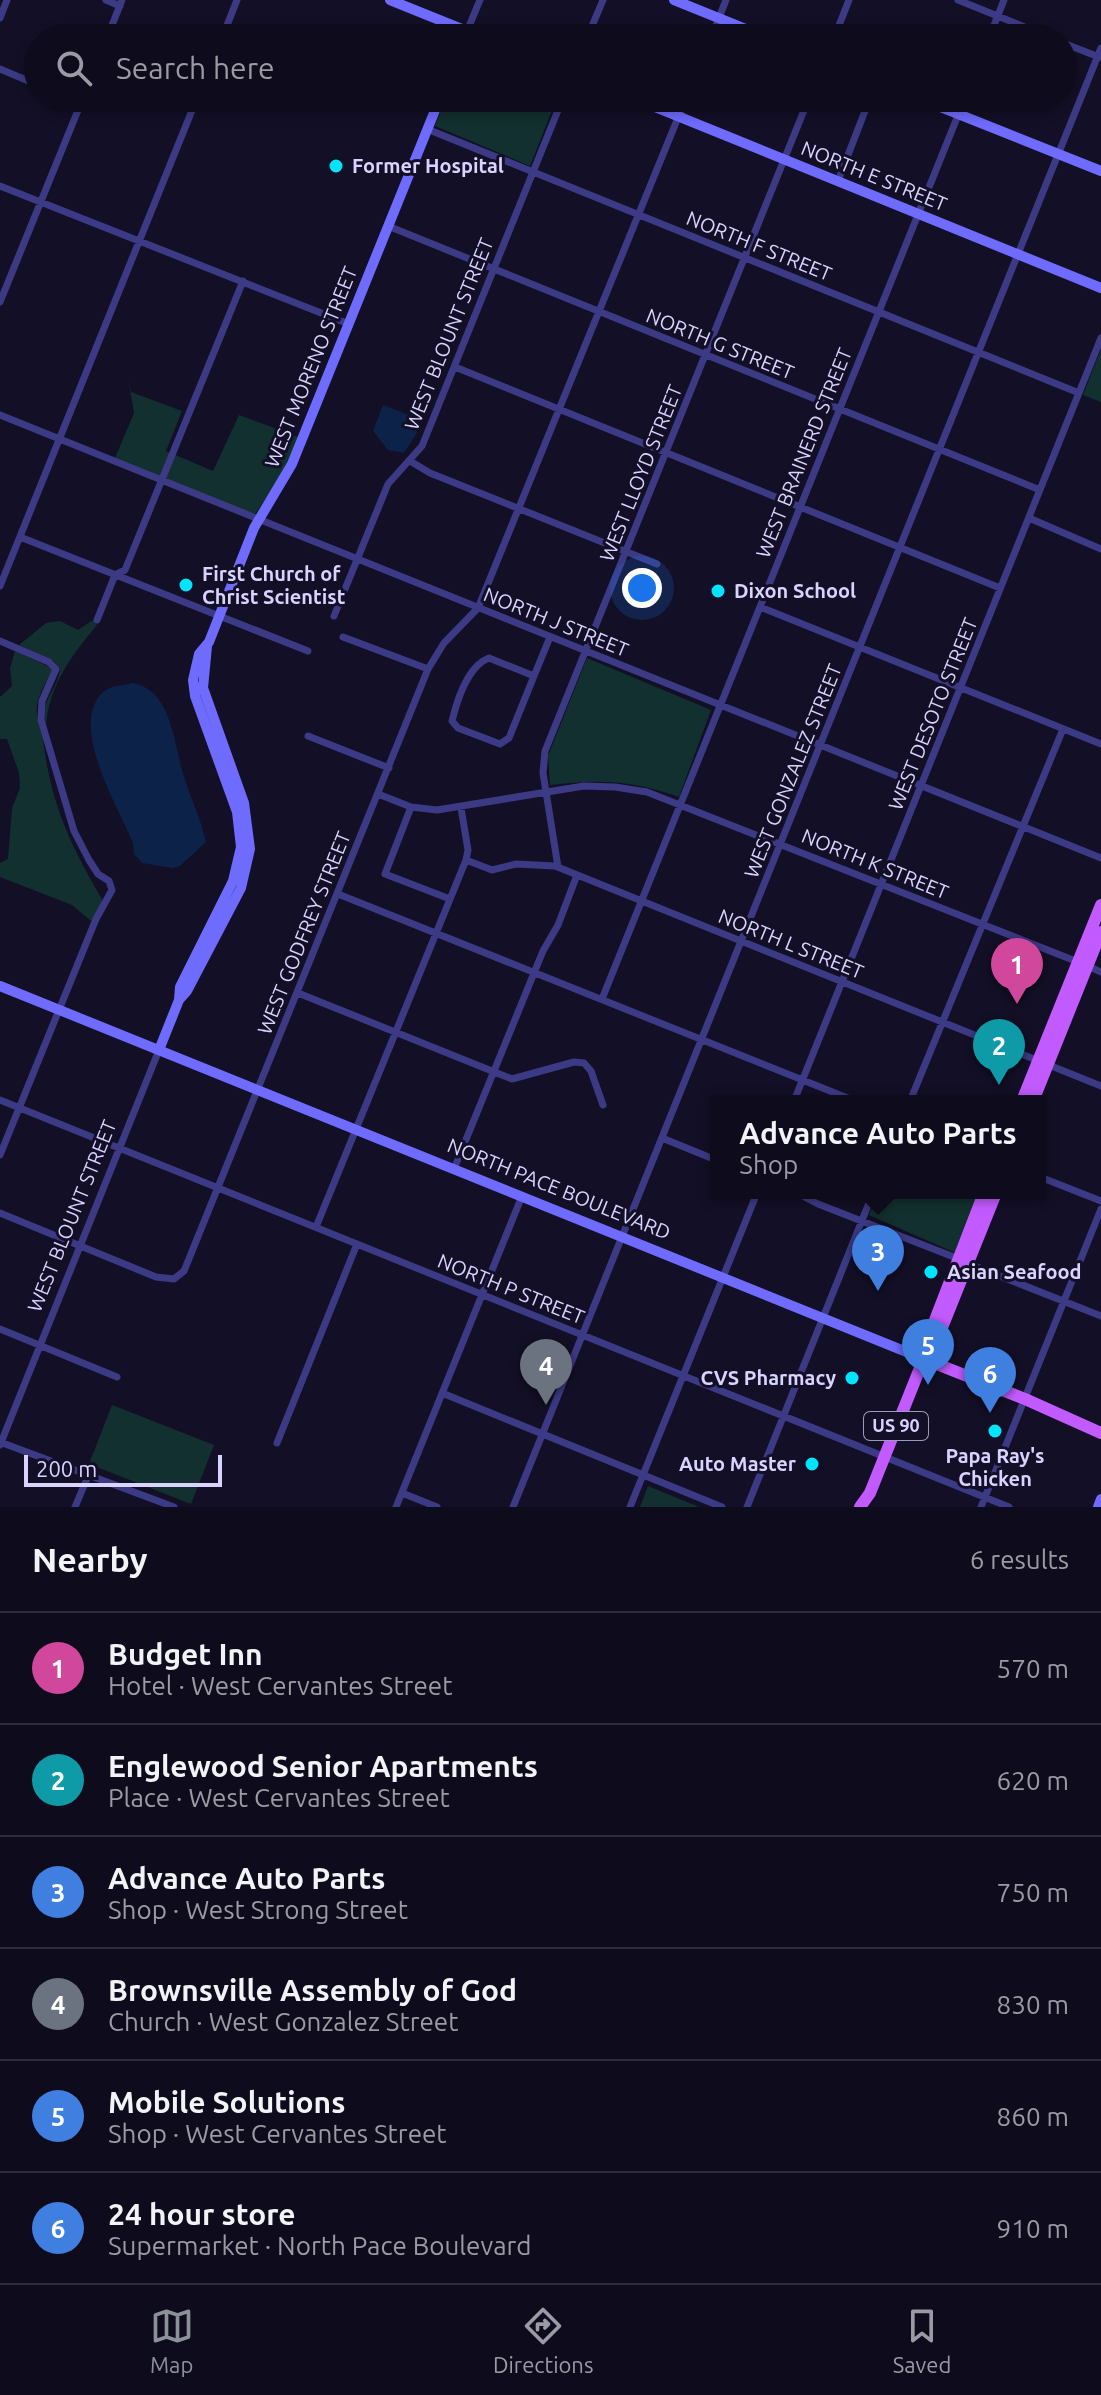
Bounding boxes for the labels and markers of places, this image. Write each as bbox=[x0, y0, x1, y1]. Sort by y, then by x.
place label: Former Hospital bbox=[352, 154, 504, 177]
marker: Former Hospital bbox=[327, 157, 345, 175]
place label: First Church of Christ Scientist bbox=[202, 562, 346, 608]
marker: First Church of Christ Scientist bbox=[177, 576, 195, 594]
place label: Dixon School bbox=[734, 579, 856, 602]
marker: Dixon School bbox=[709, 582, 727, 600]
pin: 1 bbox=[991, 938, 1043, 1004]
pin: 2 bbox=[973, 1019, 1025, 1085]
pin: 3 bbox=[852, 1225, 904, 1291]
place label: Asian Seafood bbox=[947, 1260, 1082, 1283]
marker: Asian Seafood bbox=[922, 1263, 940, 1281]
pin: 5 bbox=[902, 1319, 954, 1385]
pin: 4 bbox=[520, 1339, 572, 1405]
pin: 6 bbox=[964, 1347, 1016, 1413]
place label: CVS Pharmacy bbox=[701, 1366, 836, 1389]
marker: CVS Pharmacy bbox=[843, 1369, 861, 1387]
marker: Papa Ray's Chicken bbox=[986, 1422, 1004, 1440]
place label: Papa Ray's Chicken bbox=[945, 1444, 1045, 1490]
place label: Auto Master bbox=[679, 1452, 797, 1475]
marker: Auto Master bbox=[803, 1455, 821, 1473]

